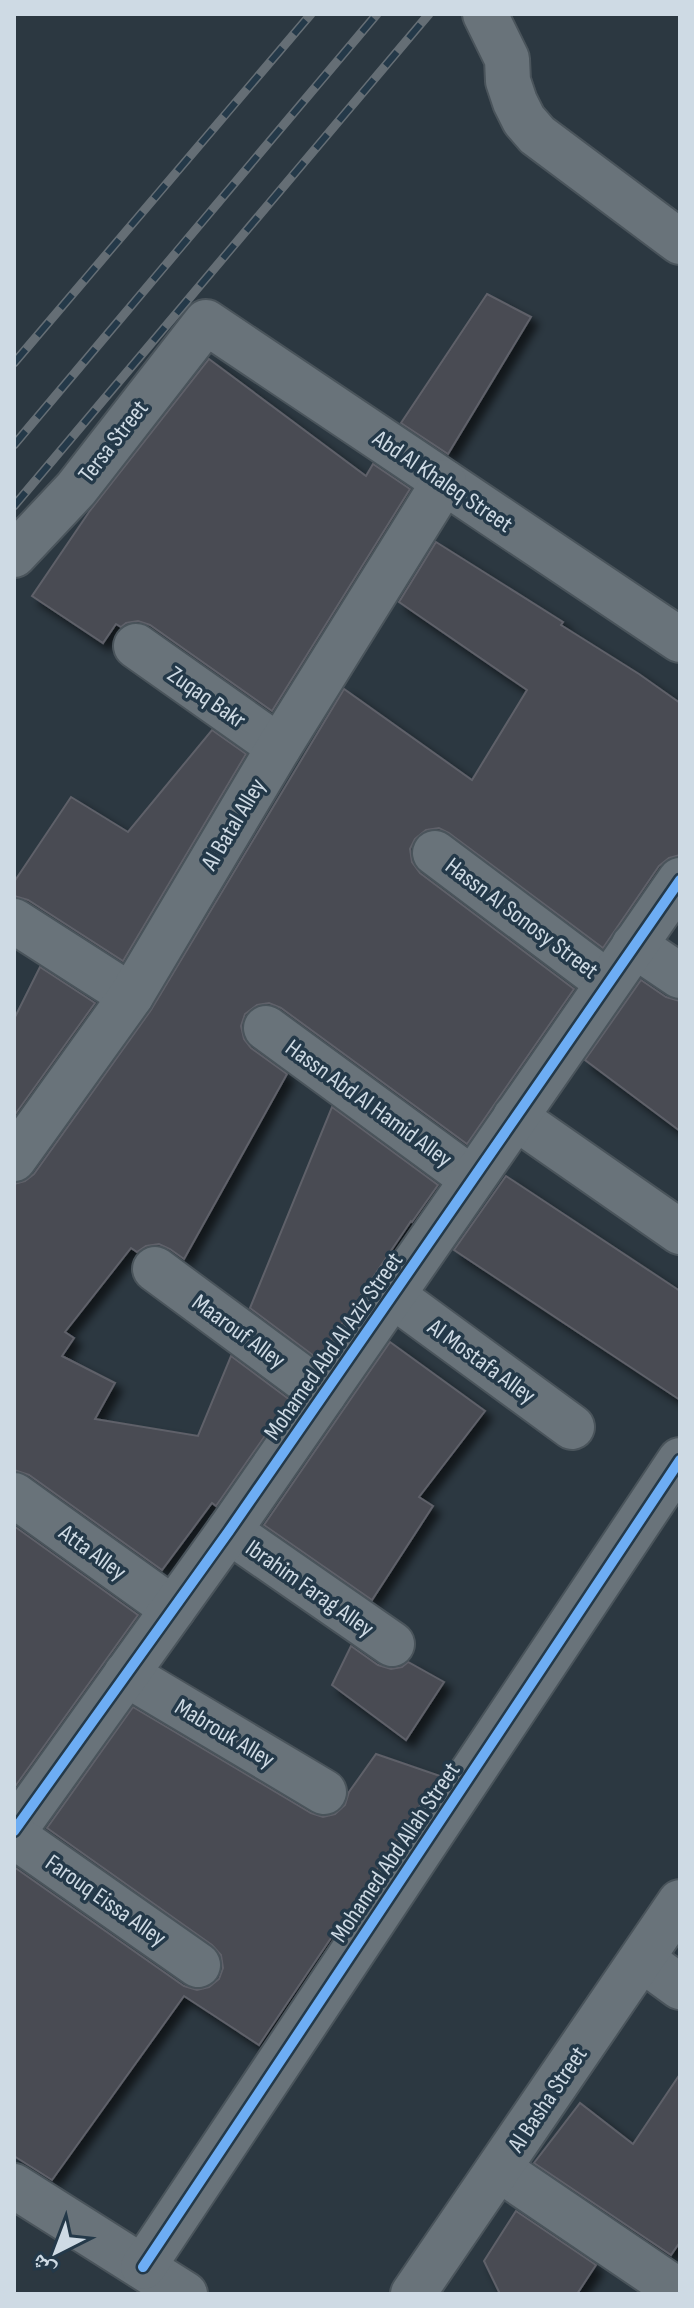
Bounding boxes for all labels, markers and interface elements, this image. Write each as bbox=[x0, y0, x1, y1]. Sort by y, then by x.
street label: Tersa Street bbox=[72, 394, 155, 488]
street label: Abd Al Khaleq Street bbox=[367, 423, 518, 539]
street label: Zuqaq Bakr bbox=[162, 660, 251, 735]
street label: Al Batal Alley bbox=[194, 773, 272, 876]
street label: Hassn Al Sonosy Street bbox=[439, 851, 604, 985]
street label: Hassn Abd Al Hamid Alley bbox=[280, 1033, 458, 1174]
street label: Mohamed Abd Al Aziz Street bbox=[258, 1247, 409, 1446]
street label: Maarouf Alley bbox=[186, 1288, 291, 1375]
street label: Al Mostafa Alley bbox=[421, 1312, 541, 1410]
street label: Atta Alley bbox=[53, 1518, 132, 1587]
street label: Ibrahim Farag Alley bbox=[240, 1534, 379, 1643]
street label: Mabrouk Alley bbox=[170, 1692, 280, 1774]
street label: Mohamed Abd Allah Street bbox=[325, 1757, 466, 1948]
street label: Farouq Eissa Alley bbox=[40, 1848, 172, 1953]
street label: Al Basha Street bbox=[501, 2041, 593, 2159]
north arrow bbox=[16, 2212, 96, 2292]
text: ش bbox=[26, 2248, 61, 2284]

